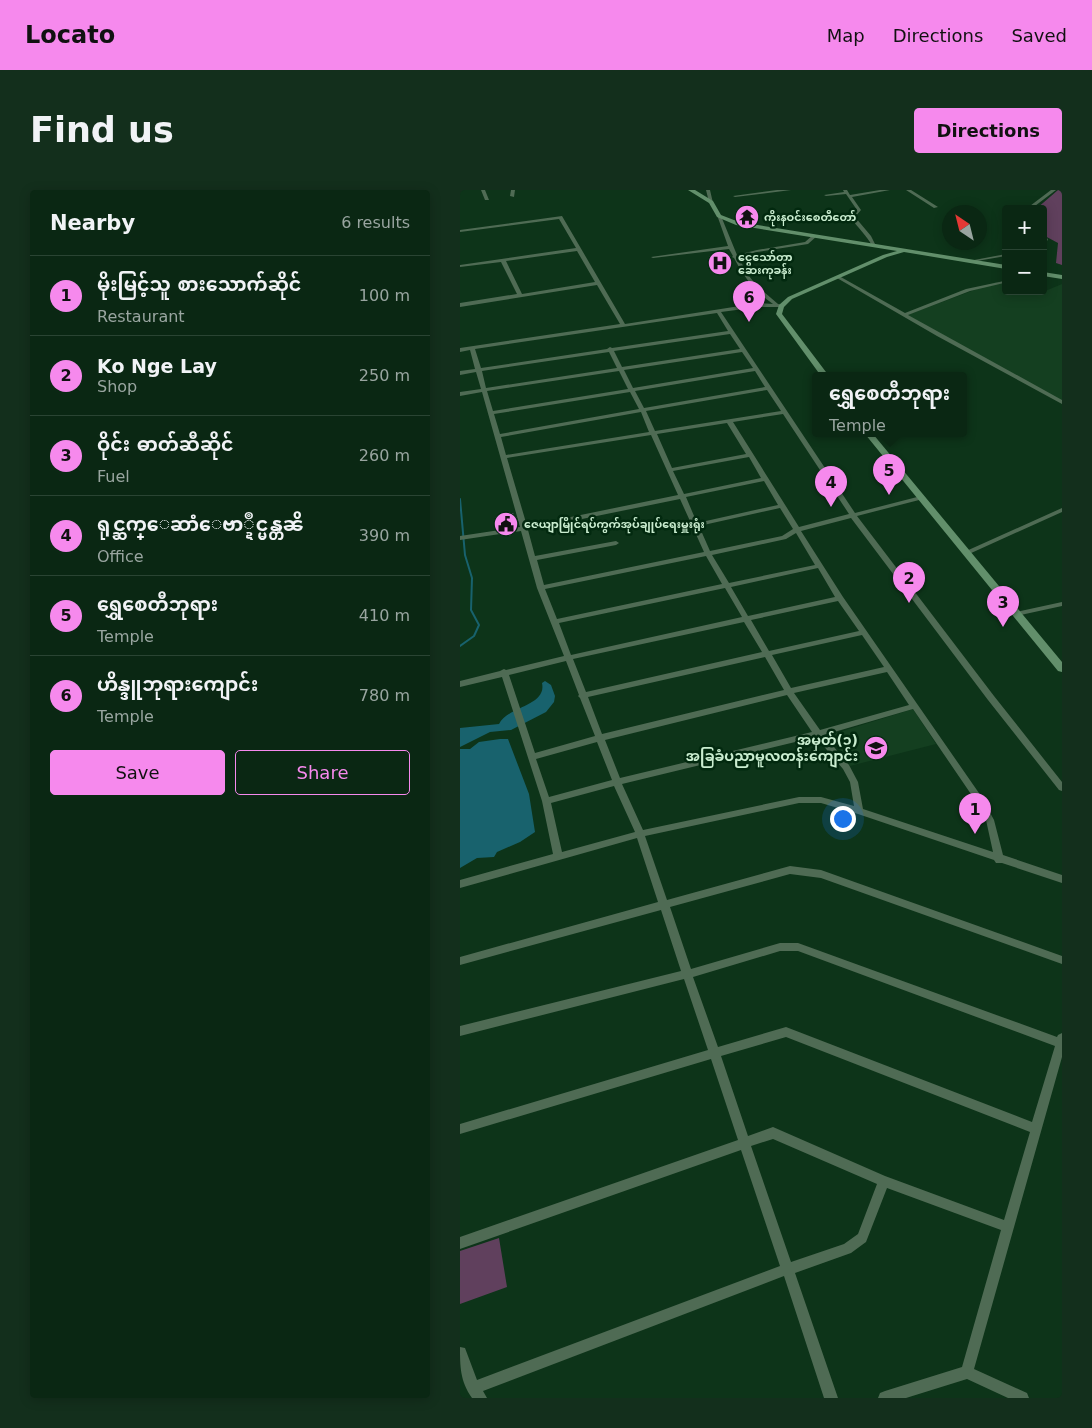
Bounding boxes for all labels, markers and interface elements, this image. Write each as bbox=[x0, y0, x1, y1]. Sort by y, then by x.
text: Locato bbox=[25, 21, 115, 49]
text: Map bbox=[827, 25, 865, 46]
text: Directions bbox=[893, 25, 983, 46]
text: Saved bbox=[1011, 25, 1067, 46]
button: Directions bbox=[914, 108, 1062, 153]
text: Find us bbox=[30, 110, 174, 150]
temple icon: ကိုးနဝင်းစေတီတော် bbox=[734, 204, 760, 230]
north arrow bbox=[942, 205, 987, 250]
map controls bbox=[1002, 205, 1047, 295]
button: + bbox=[1002, 205, 1047, 250]
place label: ကိုးနဝင်းစေတီတော် bbox=[764, 210, 856, 227]
text: Nearby bbox=[50, 211, 135, 235]
text: 6 results bbox=[341, 213, 410, 232]
hospital icon: ငွေသော်တာ ဆေးကုခန်း bbox=[707, 250, 733, 276]
place label: ငွေသော်တာ ဆေးကုခန်း bbox=[738, 250, 793, 280]
button: − bbox=[1002, 250, 1047, 295]
text: မိုးမြင့်သူ စားသောက်ဆိုင် bbox=[97, 273, 301, 295]
pin: 6 bbox=[733, 281, 765, 322]
text: 1 bbox=[60, 286, 72, 305]
text: 100 m bbox=[359, 286, 410, 305]
text: Restaurant bbox=[97, 307, 185, 326]
text: Ko Nge Lay bbox=[97, 355, 217, 377]
text: 2 bbox=[60, 366, 72, 385]
text: 250 m bbox=[359, 366, 410, 385]
popup bbox=[812, 372, 967, 437]
text: Shop bbox=[97, 377, 137, 396]
text: ရွှေစေတီဘုရား bbox=[829, 382, 950, 404]
text: Temple bbox=[829, 416, 886, 435]
text: ဝိုင်း ဓာတ်ဆီဆိုင် bbox=[97, 433, 234, 455]
text: 3 bbox=[60, 446, 72, 465]
text: 260 m bbox=[359, 446, 410, 465]
pin: 5 bbox=[873, 454, 905, 495]
pin: 4 bbox=[815, 466, 847, 507]
text: Fuel bbox=[97, 467, 130, 486]
public building icon: ဇေယျာမြိုင်ရပ်ကွက်အုပ်ချုပ်ရေးမှူးရုံး bbox=[493, 511, 519, 537]
text: ရုင္ဆက္ေဆာံေဗာ္ဍဳင္မန္တၼိ bbox=[97, 513, 304, 535]
place label: ဇေယျာမြိုင်ရပ်ကွက်အုပ်ချုပ်ရေးမှူးရုံး bbox=[524, 517, 705, 534]
text: 4 bbox=[60, 526, 72, 545]
text: 390 m bbox=[359, 526, 410, 545]
text: Office bbox=[97, 547, 144, 566]
pin: 2 bbox=[893, 562, 925, 603]
pin: 3 bbox=[987, 586, 1019, 627]
text: ရွှေစေတီဘုရား bbox=[97, 593, 218, 615]
text: 5 bbox=[60, 606, 72, 625]
text: 410 m bbox=[359, 606, 410, 625]
text: Temple bbox=[97, 627, 154, 646]
text: ဟိန္ဒူဘုရားကျောင်း bbox=[97, 673, 258, 695]
text: 6 bbox=[60, 686, 72, 705]
text: 780 m bbox=[359, 686, 410, 705]
text: Temple bbox=[97, 707, 154, 726]
place label: အမှတ်(၁) အခြခံပညာမူလတန်းကျောင်း bbox=[686, 730, 858, 768]
school or university icon: အမှတ်(၁) အခြခံပညာမူလတန်းကျောင်း bbox=[863, 735, 889, 761]
button: Save bbox=[50, 750, 225, 795]
button: Share bbox=[235, 750, 410, 795]
pin: 1 bbox=[959, 793, 991, 834]
your location bbox=[830, 806, 856, 832]

